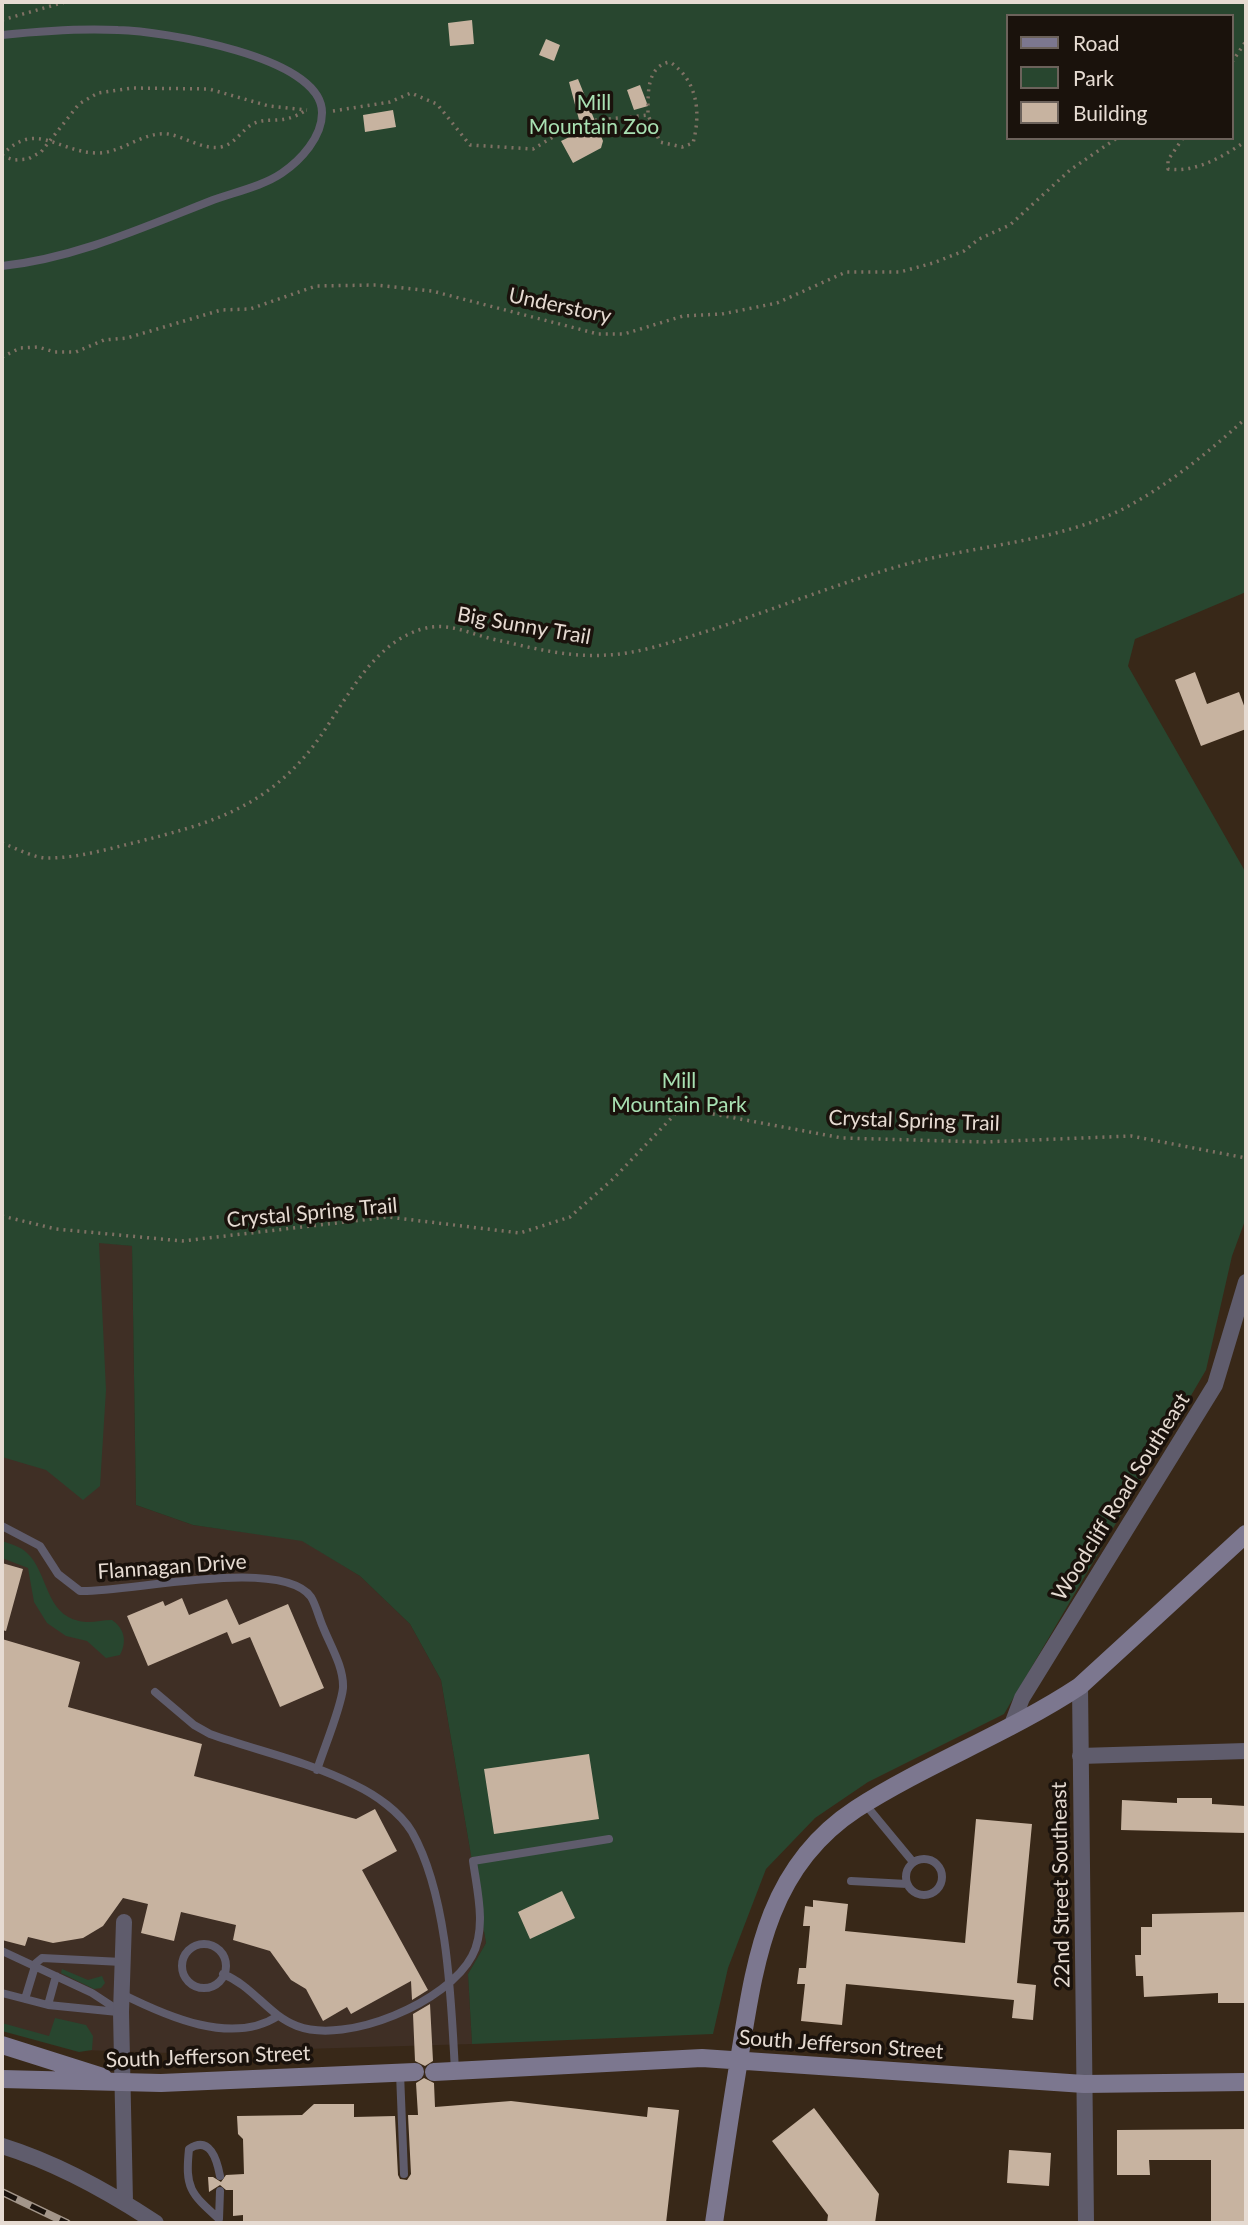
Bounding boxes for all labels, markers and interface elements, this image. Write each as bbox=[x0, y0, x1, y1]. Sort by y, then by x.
legend bbox=[1006, 14, 1234, 140]
text: Road bbox=[1073, 30, 1120, 55]
text: Park bbox=[1073, 65, 1114, 90]
park label: Mill Mountain Zoo bbox=[529, 90, 659, 140]
text: Building bbox=[1073, 100, 1148, 125]
street label: Understory bbox=[506, 283, 614, 329]
street label: Big Sunny Trail bbox=[455, 602, 593, 650]
park label: Mill Mountain Park bbox=[611, 1068, 747, 1118]
street label: Crystal Spring Trail bbox=[828, 1105, 1000, 1137]
street label: Crystal Spring Trail bbox=[226, 1193, 398, 1233]
street label: Woodcliff Road Southeast bbox=[1047, 1389, 1195, 1605]
street label: Flannagan Drive bbox=[97, 1549, 247, 1585]
street label: 22nd Street Southeast bbox=[1047, 1782, 1075, 1988]
street label: South Jefferson Street bbox=[738, 2025, 944, 2065]
street label: South Jefferson Street bbox=[105, 2041, 311, 2073]

